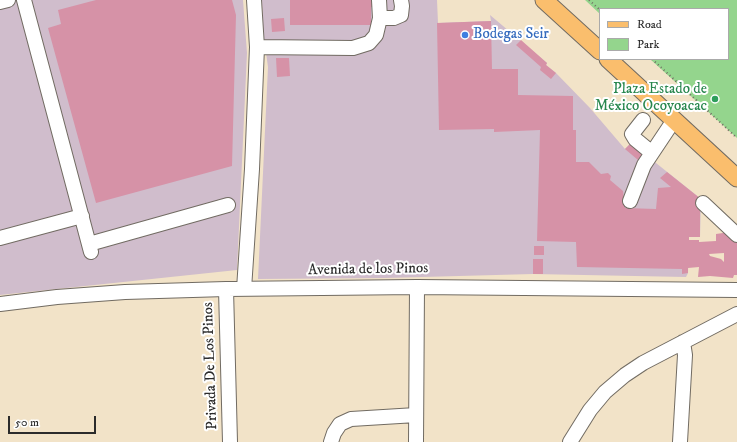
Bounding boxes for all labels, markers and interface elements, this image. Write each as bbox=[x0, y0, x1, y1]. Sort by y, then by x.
legend bbox=[599, 8, 729, 60]
text: Road bbox=[637, 17, 662, 32]
place label: Bodegas Seir bbox=[473, 26, 549, 44]
marker: Bodegas Seir bbox=[460, 30, 470, 40]
text: Park bbox=[637, 37, 659, 52]
place label: Plaza Estado de México Ocoyoacac bbox=[595, 81, 707, 116]
marker: Plaza Estado de México Ocoyoacac bbox=[710, 94, 720, 104]
street label: Avenida de los Pinos bbox=[308, 260, 428, 280]
street label: Privada De Los Pinos bbox=[200, 302, 222, 430]
scale bar bbox=[10, 408, 98, 434]
text: 50 m bbox=[15, 415, 39, 430]

